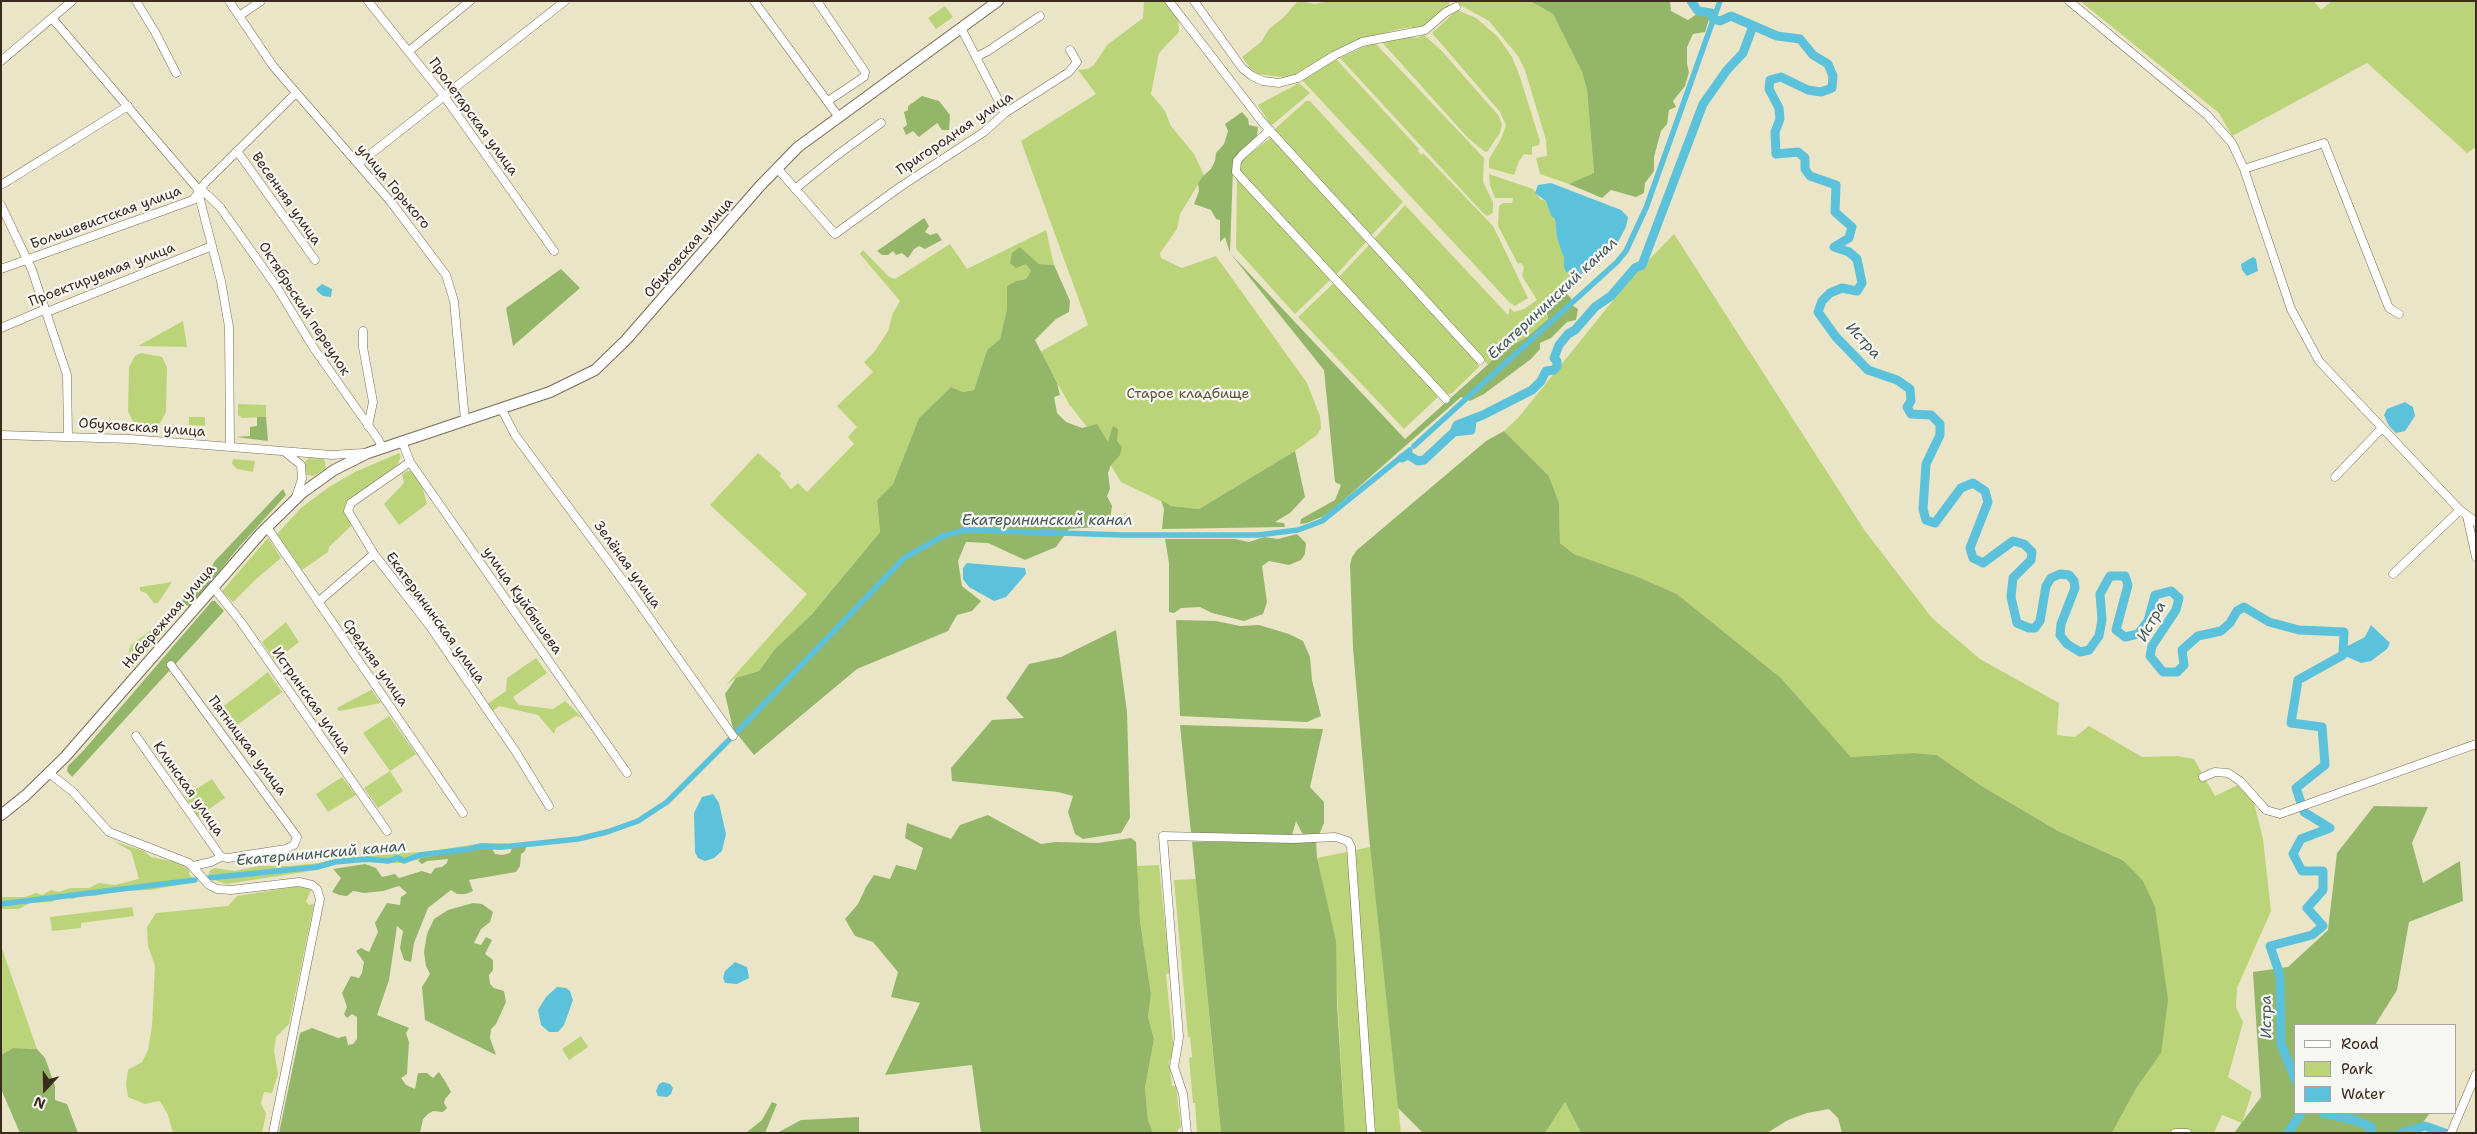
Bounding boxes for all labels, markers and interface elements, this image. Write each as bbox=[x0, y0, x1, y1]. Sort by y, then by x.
street label: Пролетарская улица bbox=[425, 55, 521, 179]
street label: Пригородная улица bbox=[894, 89, 1016, 179]
street label: улица Горького bbox=[353, 141, 433, 233]
street label: Весенняя улица bbox=[248, 149, 324, 249]
street label: Большевистская улица bbox=[28, 183, 184, 253]
street label: Обуховская улица bbox=[641, 194, 737, 302]
water label: Екатерининский канал bbox=[1485, 234, 1621, 364]
street label: Проектируемая улица bbox=[27, 239, 177, 311]
street label: Октябрьский переулок bbox=[254, 239, 354, 379]
water label: Истра bbox=[1842, 319, 1884, 363]
park label: Старое кладбище bbox=[1126, 386, 1250, 402]
street label: Обуховская улица bbox=[78, 415, 206, 441]
water label: Екатерининский канал bbox=[962, 512, 1132, 530]
street label: Зелёная улица bbox=[590, 518, 664, 612]
street label: улица Куйбышева bbox=[479, 544, 565, 658]
street label: Екатерининская улица bbox=[382, 549, 488, 687]
street label: Набережная улица bbox=[119, 561, 219, 673]
water label: Истра bbox=[2134, 599, 2170, 645]
street label: Средняя улица bbox=[339, 616, 411, 710]
street label: Истринская улица bbox=[268, 644, 354, 758]
street label: Пятницкая улица bbox=[204, 693, 290, 799]
street label: Клинская улица bbox=[149, 739, 227, 839]
water label: Екатерининский канал bbox=[235, 838, 407, 870]
water label: Истра bbox=[2258, 995, 2276, 1039]
legend bbox=[2294, 1024, 2457, 1114]
text: Road bbox=[2341, 1034, 2379, 1054]
text: Park bbox=[2341, 1059, 2373, 1079]
north arrow bbox=[20, 1064, 70, 1114]
text: Water bbox=[2341, 1084, 2385, 1104]
text: N bbox=[31, 1093, 48, 1113]

